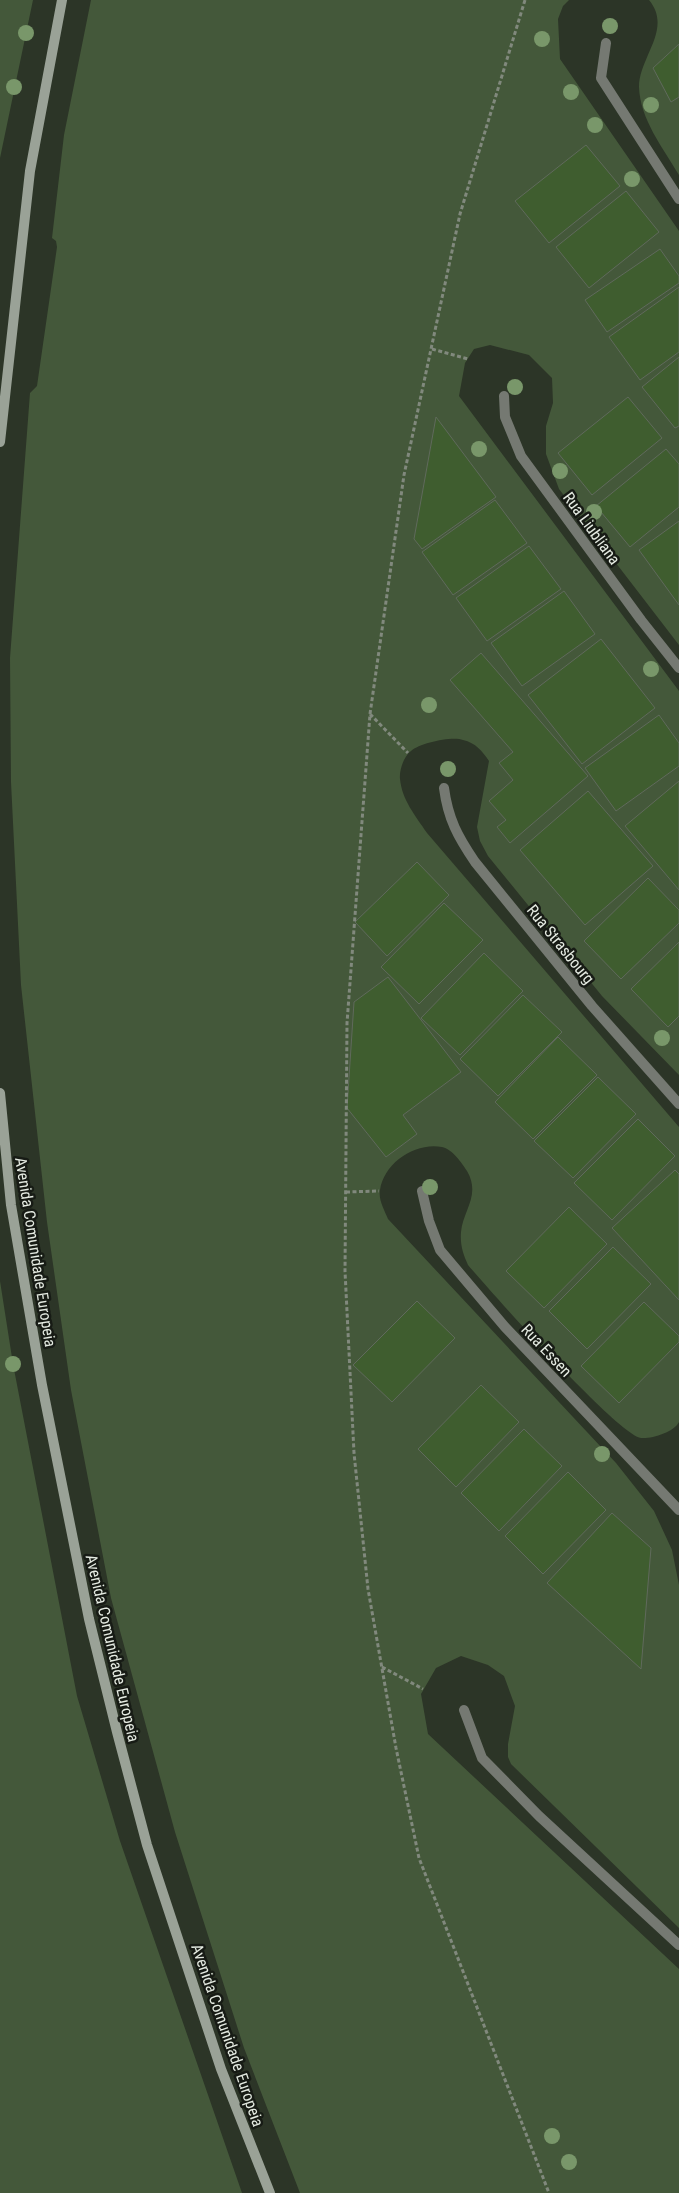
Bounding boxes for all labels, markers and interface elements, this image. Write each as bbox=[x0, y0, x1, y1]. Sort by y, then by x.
street label: Rua Liubliana bbox=[559, 488, 624, 568]
street label: Rua Strasbourg bbox=[523, 901, 598, 988]
street label: Avenida Comunidade Europeia bbox=[11, 1156, 60, 1348]
street label: Rua Essen bbox=[517, 1320, 576, 1381]
street label: Avenida Comunidade Europeia bbox=[82, 1553, 143, 1744]
street label: Avenida Comunidade Europeia bbox=[187, 1941, 268, 2129]

